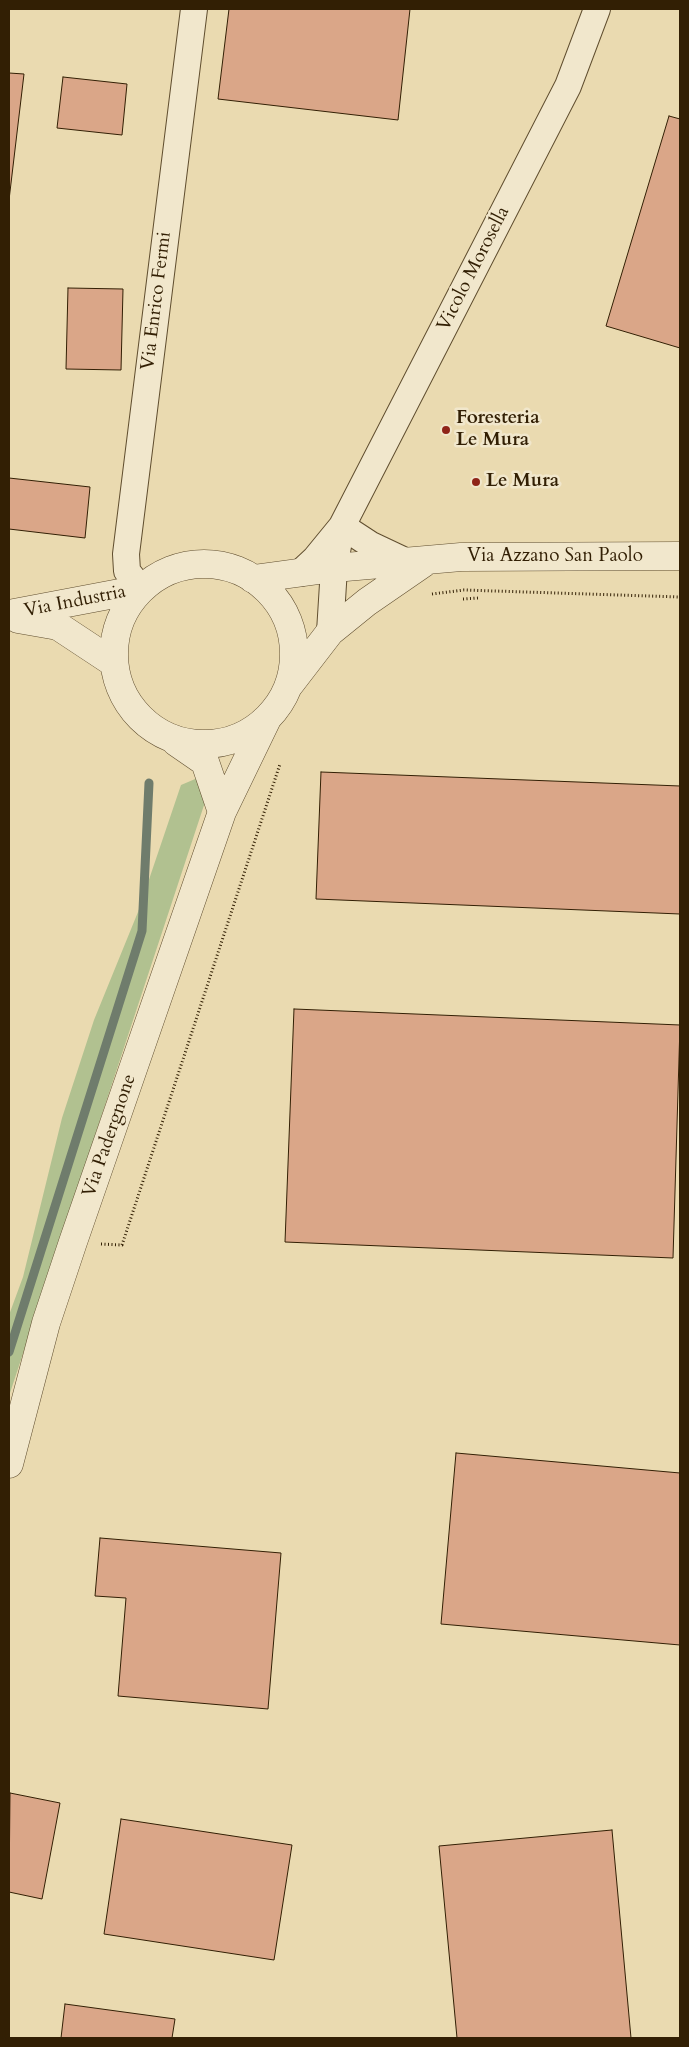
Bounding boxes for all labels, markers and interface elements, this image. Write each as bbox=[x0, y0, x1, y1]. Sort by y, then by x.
street label: Vicolo Morosella bbox=[433, 203, 515, 335]
street label: Via Enrico Fermi bbox=[137, 231, 177, 371]
place label: Foresteria Le Mura bbox=[456, 408, 540, 452]
marker: Foresteria Le Mura bbox=[440, 424, 452, 436]
place label: Le Mura bbox=[486, 471, 559, 493]
marker: Le Mura bbox=[470, 476, 482, 488]
street label: Via Azzano San Paolo bbox=[467, 546, 643, 568]
street label: Via Industria bbox=[22, 581, 128, 623]
street label: Via Padergnone bbox=[78, 1071, 142, 1201]

